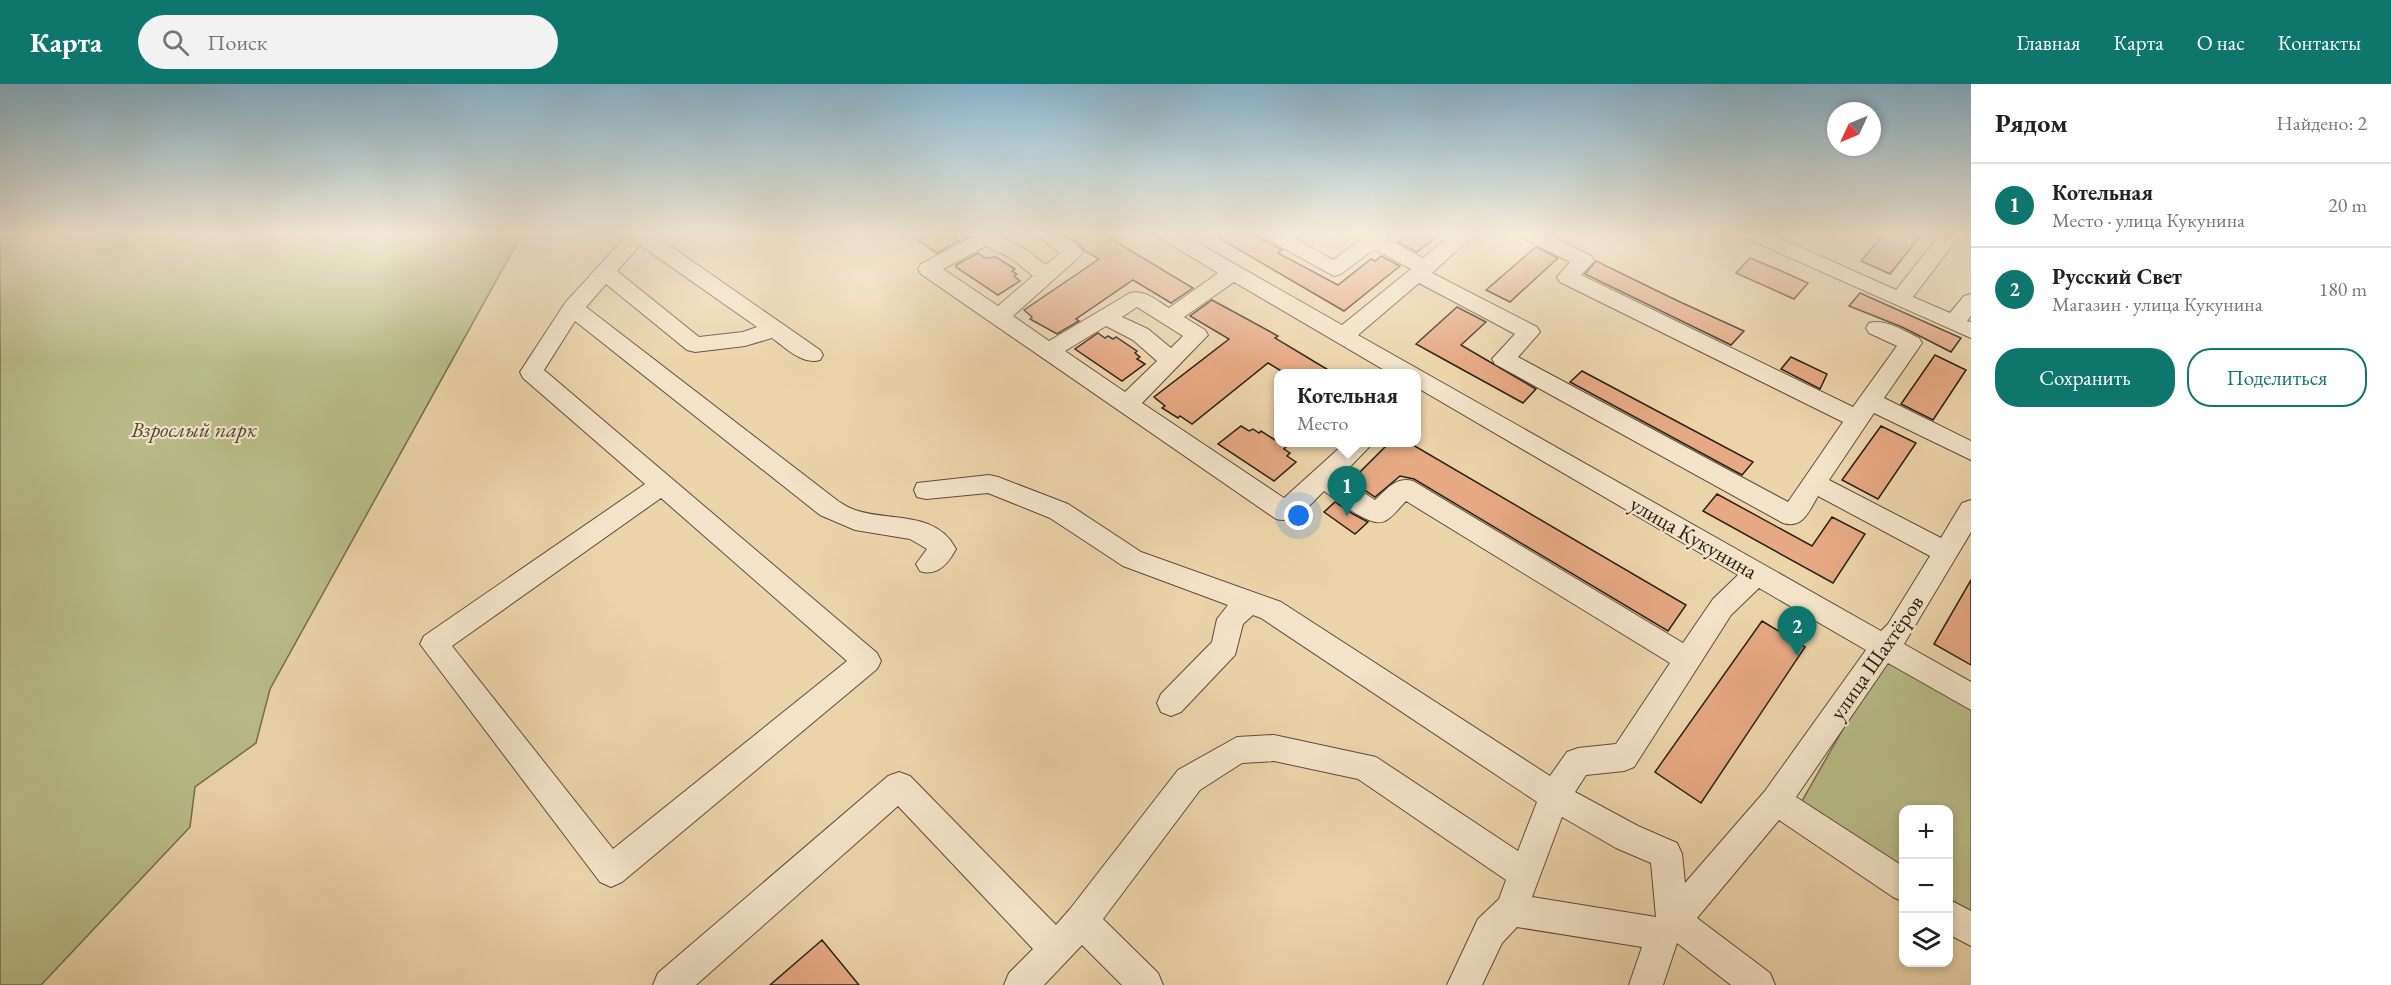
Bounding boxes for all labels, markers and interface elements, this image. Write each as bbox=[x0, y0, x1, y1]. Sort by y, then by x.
search box bbox=[138, 15, 558, 69]
text: Карта bbox=[30, 24, 102, 60]
icon: search bbox=[159, 26, 192, 59]
text: Поиск bbox=[207, 28, 267, 57]
text: Главная bbox=[2016, 29, 2080, 56]
text: Карта bbox=[2113, 29, 2164, 56]
text: О нас bbox=[2197, 29, 2245, 56]
text: Контакты bbox=[2278, 29, 2361, 56]
north arrow bbox=[1827, 102, 1881, 156]
text: Рядом bbox=[1995, 106, 2068, 140]
text: Найдено: 2 bbox=[2276, 110, 2367, 136]
text: Котельная bbox=[2052, 178, 2153, 207]
text: 1 bbox=[2009, 192, 2020, 218]
text: 20 m bbox=[2328, 192, 2367, 218]
text: Место · улица Кукунина bbox=[2052, 207, 2245, 233]
text: Русский Свет bbox=[2052, 262, 2182, 291]
text: 2 bbox=[2009, 276, 2020, 302]
text: 180 m bbox=[2319, 276, 2367, 302]
text: Магазин · улица Кукунина bbox=[2052, 291, 2263, 317]
button: Сохранить bbox=[1995, 348, 2175, 407]
button: Поделиться bbox=[2187, 348, 2367, 407]
popup bbox=[1274, 369, 1421, 447]
text: Котельная bbox=[1297, 381, 1398, 410]
text: Место bbox=[1297, 410, 1348, 436]
park label: Взрослый парк bbox=[130, 415, 258, 444]
pin: 1 bbox=[1328, 466, 1366, 516]
street label: улица Кукунина bbox=[1625, 489, 1763, 586]
your location bbox=[1284, 501, 1313, 530]
street label: улица Шахтёров bbox=[1823, 589, 1930, 725]
pin: 2 bbox=[1778, 606, 1816, 656]
map controls bbox=[1899, 805, 1953, 967]
button: + bbox=[1899, 805, 1953, 859]
button: − bbox=[1899, 859, 1953, 913]
button: layers bbox=[1899, 913, 1953, 967]

